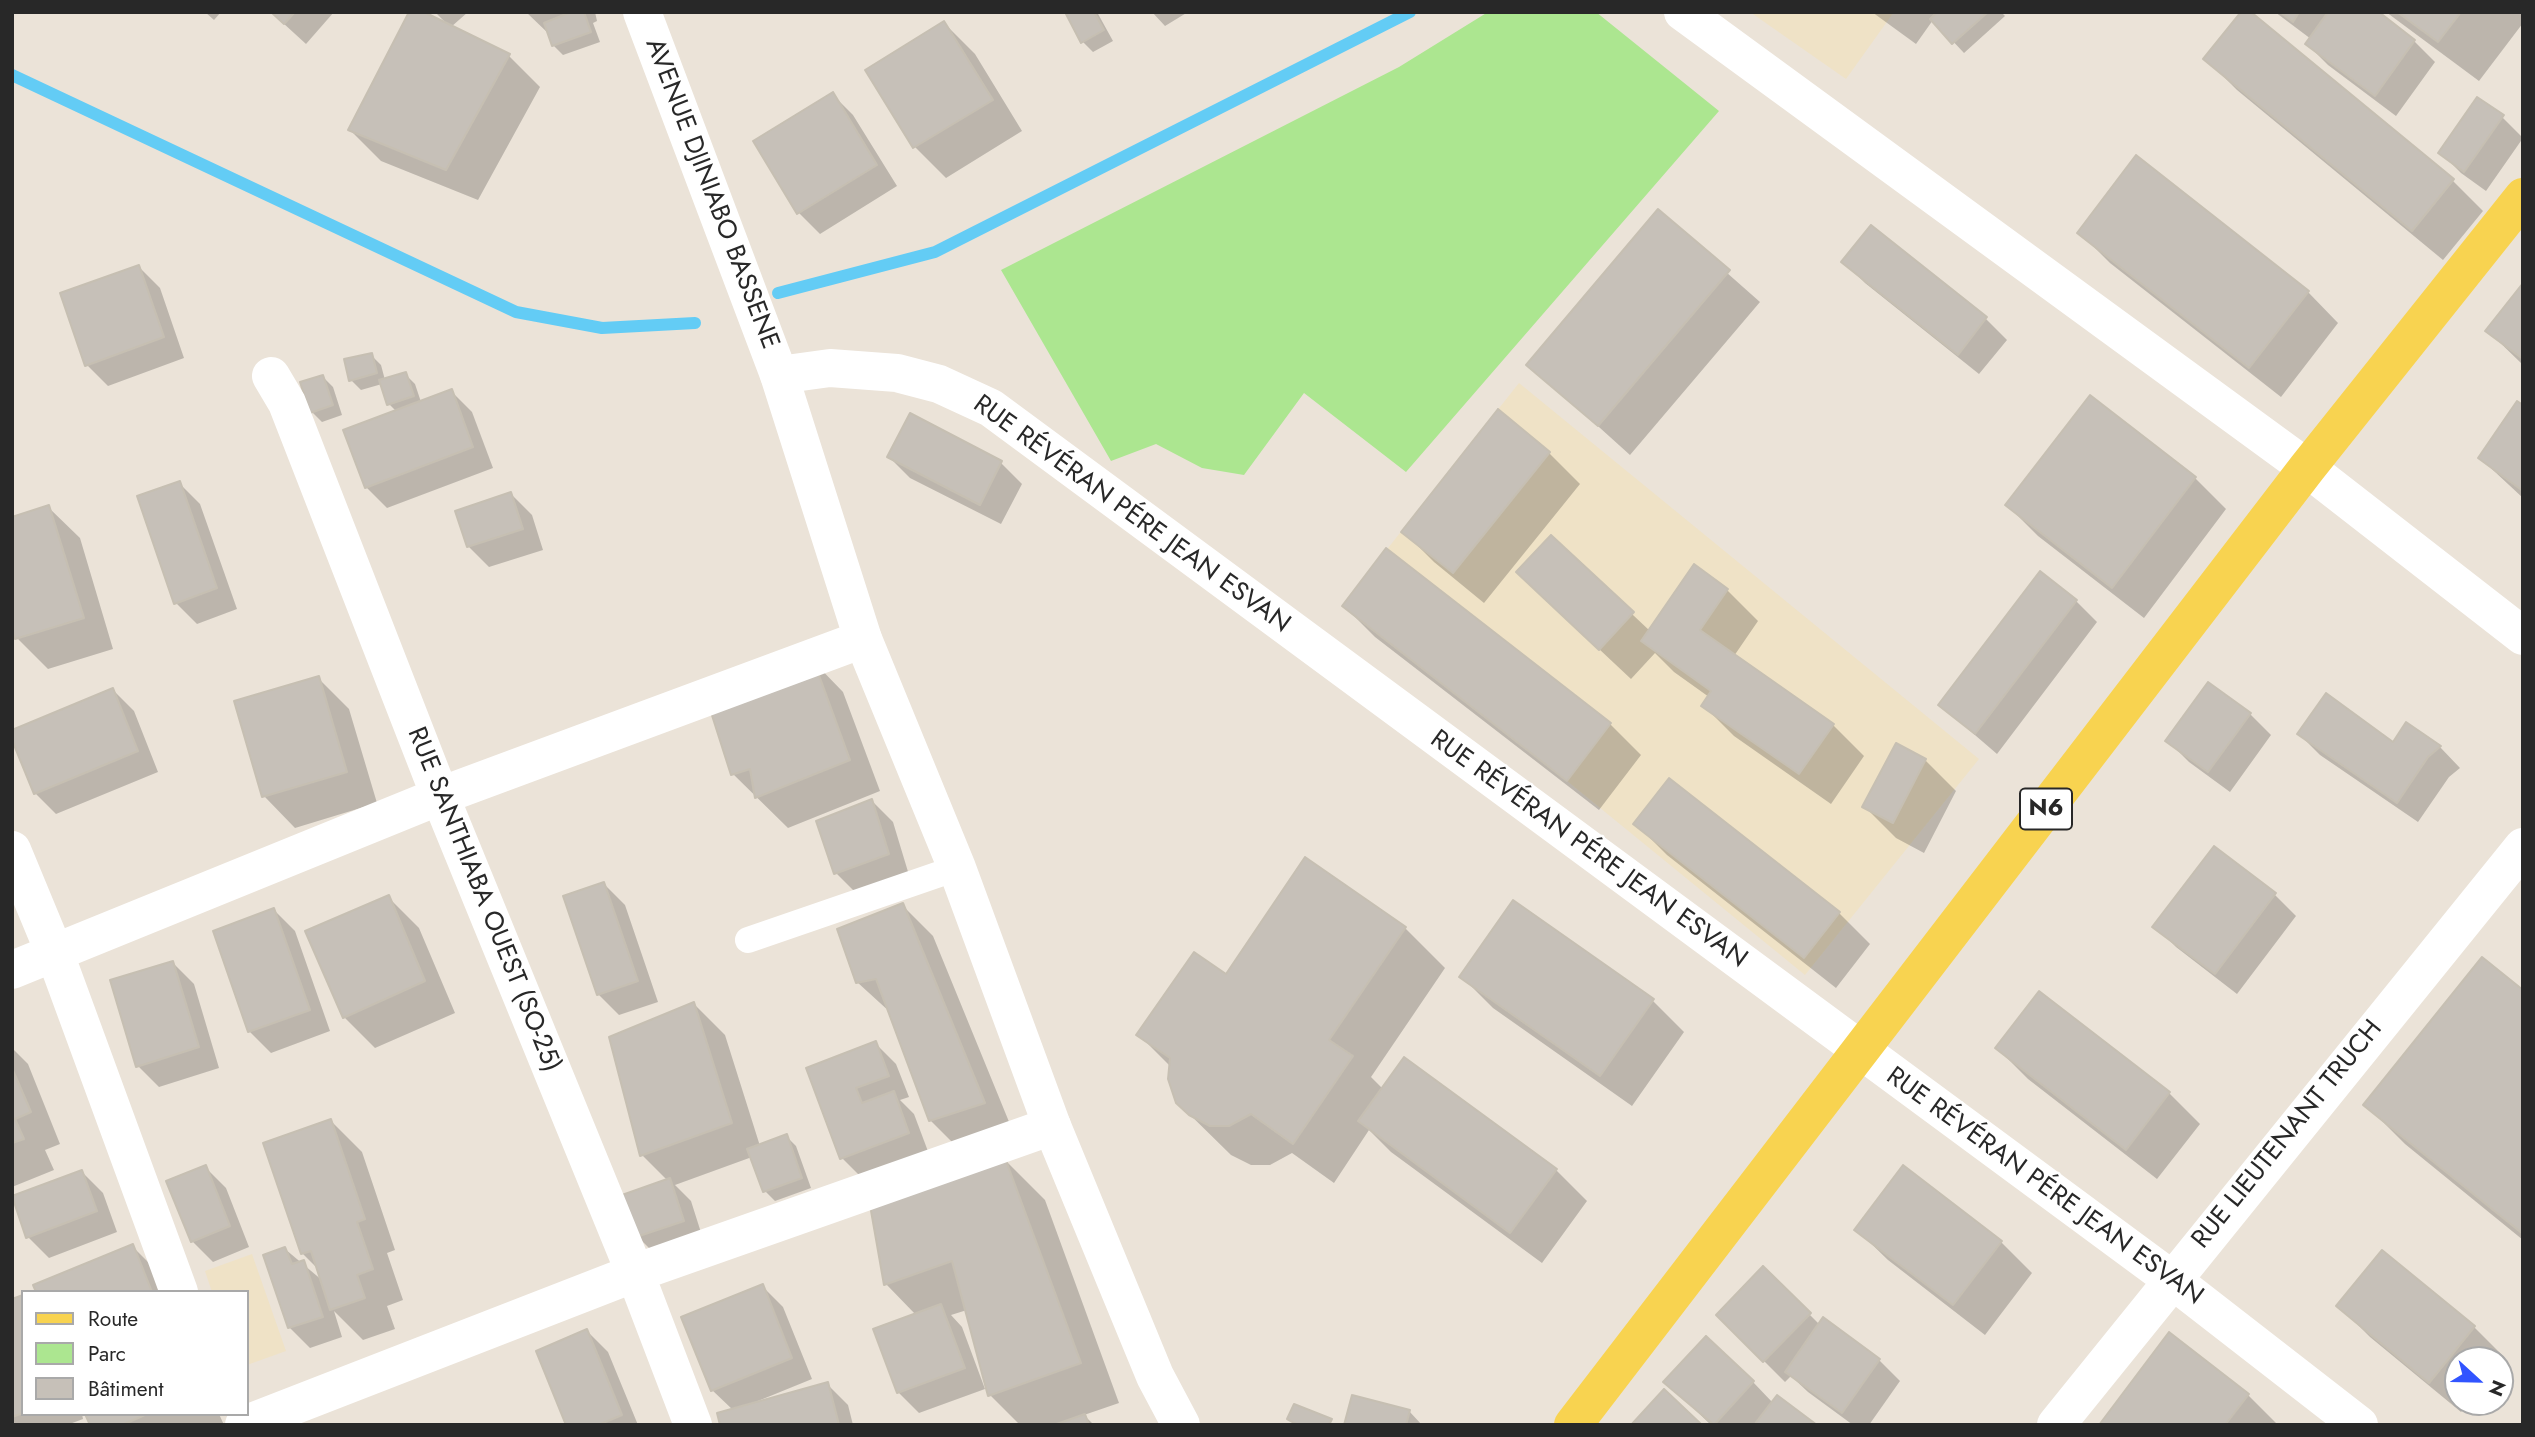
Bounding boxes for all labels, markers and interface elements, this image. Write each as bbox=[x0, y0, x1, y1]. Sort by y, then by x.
street label: AVENUE DJINIABO BASSENE bbox=[637, 34, 785, 354]
street label: RUE RÉVÉRAN PÉRE JEAN ESVAN bbox=[966, 389, 1296, 641]
street label: RUE SANTHIABA OUEST (SO-25) bbox=[399, 723, 567, 1077]
street label: RUE RÉVÉRAN PÉRE JEAN ESVAN bbox=[1423, 724, 1753, 976]
road number: N6 bbox=[2020, 788, 2072, 830]
street label: RUE LIEUTENANT TRUCH bbox=[2186, 1015, 2390, 1255]
street label: RUE RÉVÉRAN PÉRE JEAN ESVAN bbox=[1879, 1061, 2209, 1313]
legend bbox=[21, 1290, 248, 1416]
text: Route bbox=[88, 1304, 138, 1334]
text: Parc bbox=[88, 1339, 126, 1369]
north arrow bbox=[2444, 1346, 2514, 1416]
text: Bâtiment bbox=[88, 1374, 164, 1404]
text: N bbox=[2482, 1376, 2512, 1400]

